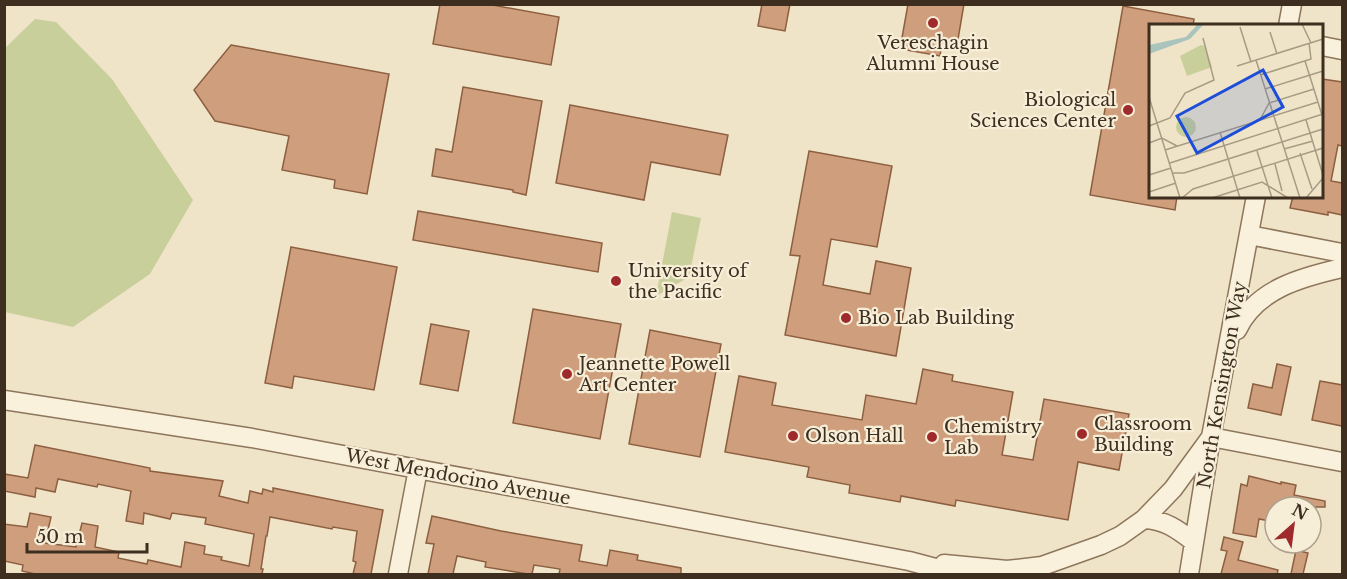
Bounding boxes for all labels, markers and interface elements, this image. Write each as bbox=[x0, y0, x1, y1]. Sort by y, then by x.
marker: Vereschagin Alumni House bbox=[926, 16, 940, 30]
inset map bbox=[1149, 24, 1323, 198]
place label: Vereschagin Alumni House bbox=[865, 32, 1000, 75]
place label: Biological Sciences Center bbox=[970, 89, 1116, 132]
marker: Biological Sciences Center bbox=[1121, 103, 1135, 117]
place label: University of the Pacific bbox=[628, 260, 750, 303]
marker: University of the Pacific bbox=[609, 274, 623, 288]
street label: North Kensington Way bbox=[1193, 279, 1251, 490]
place label: Bio Lab Building bbox=[858, 307, 1014, 329]
marker: Bio Lab Building bbox=[839, 311, 853, 325]
place label: Jeannette Powell Art Center bbox=[577, 353, 731, 396]
marker: Jeannette Powell Art Center bbox=[560, 367, 574, 381]
place label: Classroom Building bbox=[1094, 413, 1192, 456]
place label: Chemistry Lab bbox=[944, 416, 1042, 459]
place label: Olson Hall bbox=[805, 425, 904, 447]
marker: Classroom Building bbox=[1075, 427, 1089, 441]
marker: Olson Hall bbox=[786, 429, 800, 443]
marker: Chemistry Lab bbox=[925, 430, 939, 444]
street label: West Mendocino Avenue bbox=[343, 444, 572, 510]
north arrow bbox=[1263, 495, 1323, 555]
text: N bbox=[1289, 499, 1311, 524]
scale bar bbox=[27, 516, 147, 554]
text: 50 m bbox=[36, 526, 84, 548]

